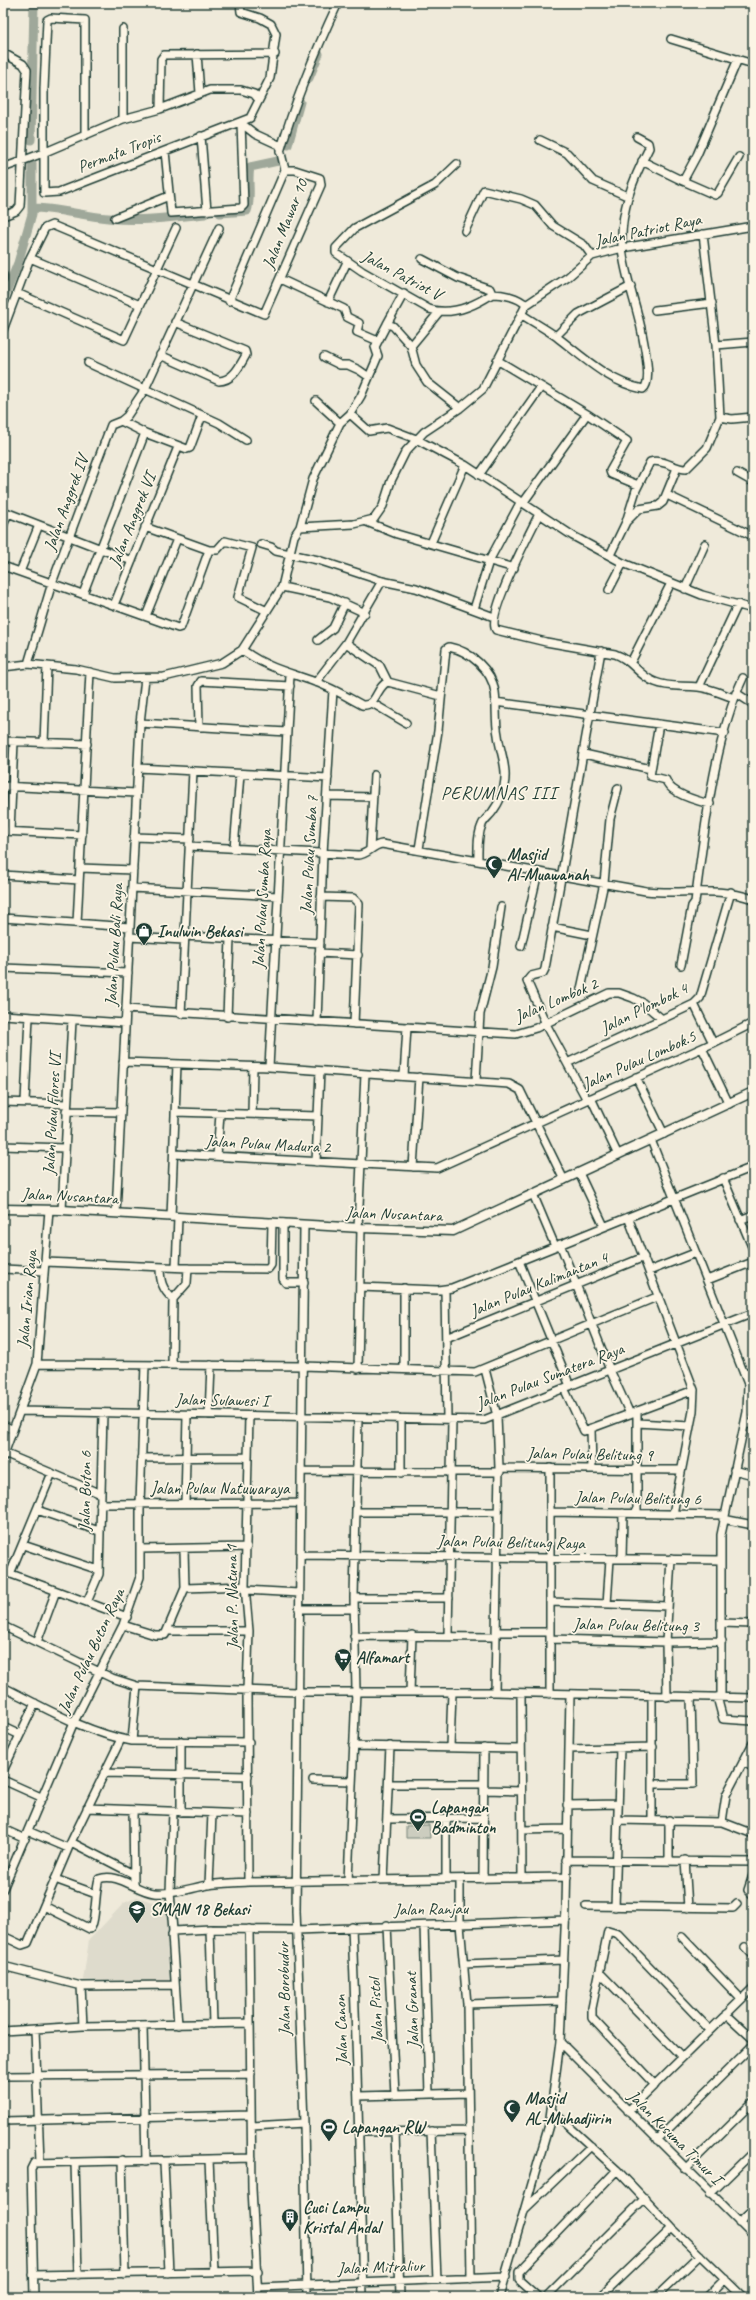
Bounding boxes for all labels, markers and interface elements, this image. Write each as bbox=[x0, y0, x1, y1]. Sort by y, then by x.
street label: Permata Tropis bbox=[75, 126, 165, 177]
street label: Jalan Mawar 10 bbox=[257, 175, 313, 273]
street label: Jalan Patriot Raya bbox=[592, 208, 705, 252]
street label: Jalan Patriot V bbox=[358, 245, 449, 306]
street label: Jalan Anggrek IV bbox=[39, 449, 94, 554]
street label: Jalan Anggrek VI bbox=[103, 466, 162, 571]
district label: PERUMNAS III bbox=[441, 782, 560, 804]
street label: Jalan Pulau Sumba 7 bbox=[295, 794, 323, 916]
street label: Jalan Pulau Sumba Raya bbox=[248, 827, 276, 970]
place label: Masjid Al-Muawanah bbox=[507, 844, 590, 885]
mosque icon: Masjid Al-Muawanah bbox=[484, 854, 504, 879]
street label: Jalan Pulau Bali Raya bbox=[100, 881, 128, 1008]
shop icon: Inulwin Bekasi bbox=[134, 921, 154, 946]
place label: Inulwin Bekasi bbox=[157, 921, 245, 942]
street label: Jalan Lombok 2 bbox=[510, 973, 602, 1027]
street label: Jalan P'lombok 4 bbox=[596, 977, 693, 1039]
street label: Jalan Pulau Lombok.5 bbox=[578, 1025, 700, 1095]
street label: Jalan Pulau Flores VI bbox=[38, 1048, 66, 1176]
street label: Jalan Pulau Madura 2 bbox=[204, 1130, 332, 1158]
street label: Jalan Nusantara bbox=[20, 1183, 121, 1209]
street label: Jalan Nusantara bbox=[345, 1202, 444, 1226]
street label: Jalan Pulau Kalimantan 4 bbox=[466, 1246, 613, 1322]
street label: Jalan Irian Raya bbox=[12, 1247, 42, 1350]
street label: Jalan Pulau Sumatera Raya bbox=[472, 1338, 628, 1414]
street label: Jalan Sulawesi I bbox=[174, 1389, 273, 1411]
street label: Jalan Pulau Belitung 9 bbox=[526, 1442, 655, 1466]
street label: Jalan Buton 6 bbox=[74, 1449, 96, 1532]
street label: Jalan Pulau Natuwaraya bbox=[150, 1478, 291, 1499]
street label: Jalan Pulau Belitung 6 bbox=[574, 1486, 703, 1510]
street label: Jalan Pulau Belitung Raya bbox=[436, 1530, 587, 1554]
street label: Jalan P. Natuna 1 bbox=[221, 1543, 243, 1651]
street label: Jalan Pulau Buton Raya bbox=[52, 1583, 130, 1718]
street label: Jalan Pulau Belitung 3 bbox=[572, 1613, 701, 1637]
supermarket icon: Alfamart bbox=[333, 1647, 353, 1672]
place label: Alfamart bbox=[356, 1647, 411, 1668]
place label: Lapangan Badminton bbox=[431, 1797, 497, 1838]
sports icon: Lapangan Badminton bbox=[408, 1807, 428, 1832]
street label: Jalan Ranjau bbox=[393, 1898, 470, 1920]
school or university icon: SMAN 18 Bekasi bbox=[127, 1899, 147, 1924]
place label: SMAN 18 Bekasi bbox=[150, 1899, 252, 1920]
street label: Jalan Borobudur bbox=[273, 1940, 295, 2037]
street label: Jalan Granat bbox=[400, 1969, 424, 2049]
street label: Jalan Pistol bbox=[364, 1975, 388, 2045]
street label: Jalan Canon bbox=[329, 1993, 353, 2067]
street label: Jalan Kusuma Timur I bbox=[623, 2085, 730, 2192]
place label: Masjid AL-Muhadjirin bbox=[525, 2088, 612, 2129]
mosque icon: Masjid AL-Muhadjirin bbox=[502, 2098, 522, 2123]
sports icon: Lapangan RW bbox=[319, 2117, 339, 2142]
place label: Lapangan RW bbox=[342, 2117, 427, 2138]
place label: Cuci Lampu Kristal Andal bbox=[303, 2197, 384, 2238]
building icon: Cuci Lampu Kristal Andal bbox=[280, 2207, 300, 2232]
street label: Jalan Mitraliur bbox=[336, 2255, 427, 2279]

